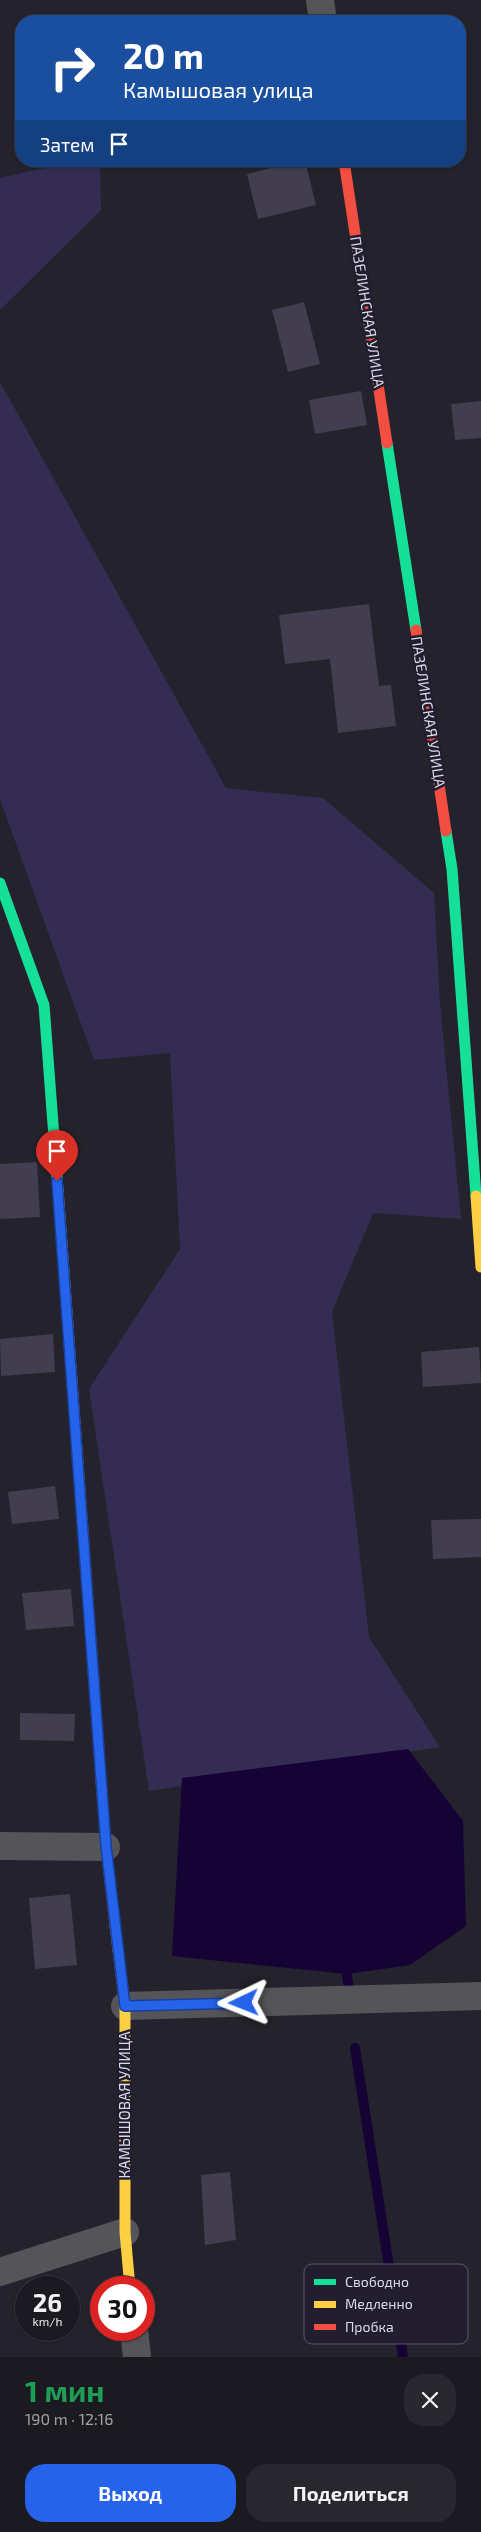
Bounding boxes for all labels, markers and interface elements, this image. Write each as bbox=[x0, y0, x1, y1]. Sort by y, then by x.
text: 20 m bbox=[123, 34, 204, 76]
icon: right bbox=[40, 35, 105, 100]
text: Камышовая улица bbox=[123, 76, 314, 102]
icon: arrive bbox=[105, 130, 133, 158]
text: Затем bbox=[40, 133, 95, 156]
street label: ПАЗЕЛИНСКАЯ УЛИЦА bbox=[347, 235, 389, 390]
street label: ПАЗЕЛИНСКАЯ УЛИЦА bbox=[408, 635, 450, 790]
pin bbox=[36, 1130, 78, 1181]
icon: arrive bbox=[43, 1137, 71, 1165]
position arrow bbox=[217, 1976, 269, 2028]
street label: КАМЫШОВАЯ УЛИЦА bbox=[115, 2031, 133, 2178]
legend bbox=[304, 2264, 468, 2344]
text: Свободно bbox=[345, 2273, 409, 2290]
speed limit sign: 30 bbox=[90, 2276, 155, 2341]
text: 26 bbox=[33, 2287, 62, 2317]
text: Медленно bbox=[345, 2295, 413, 2312]
text: km/h bbox=[33, 2314, 62, 2328]
text: Пробка bbox=[345, 2318, 394, 2335]
text: 1 мин bbox=[25, 2372, 104, 2408]
button: close bbox=[404, 2374, 456, 2426]
text: 190 m · 12:16 bbox=[25, 2409, 113, 2428]
button: Выход bbox=[25, 2464, 236, 2522]
button: Поделиться bbox=[246, 2464, 456, 2522]

